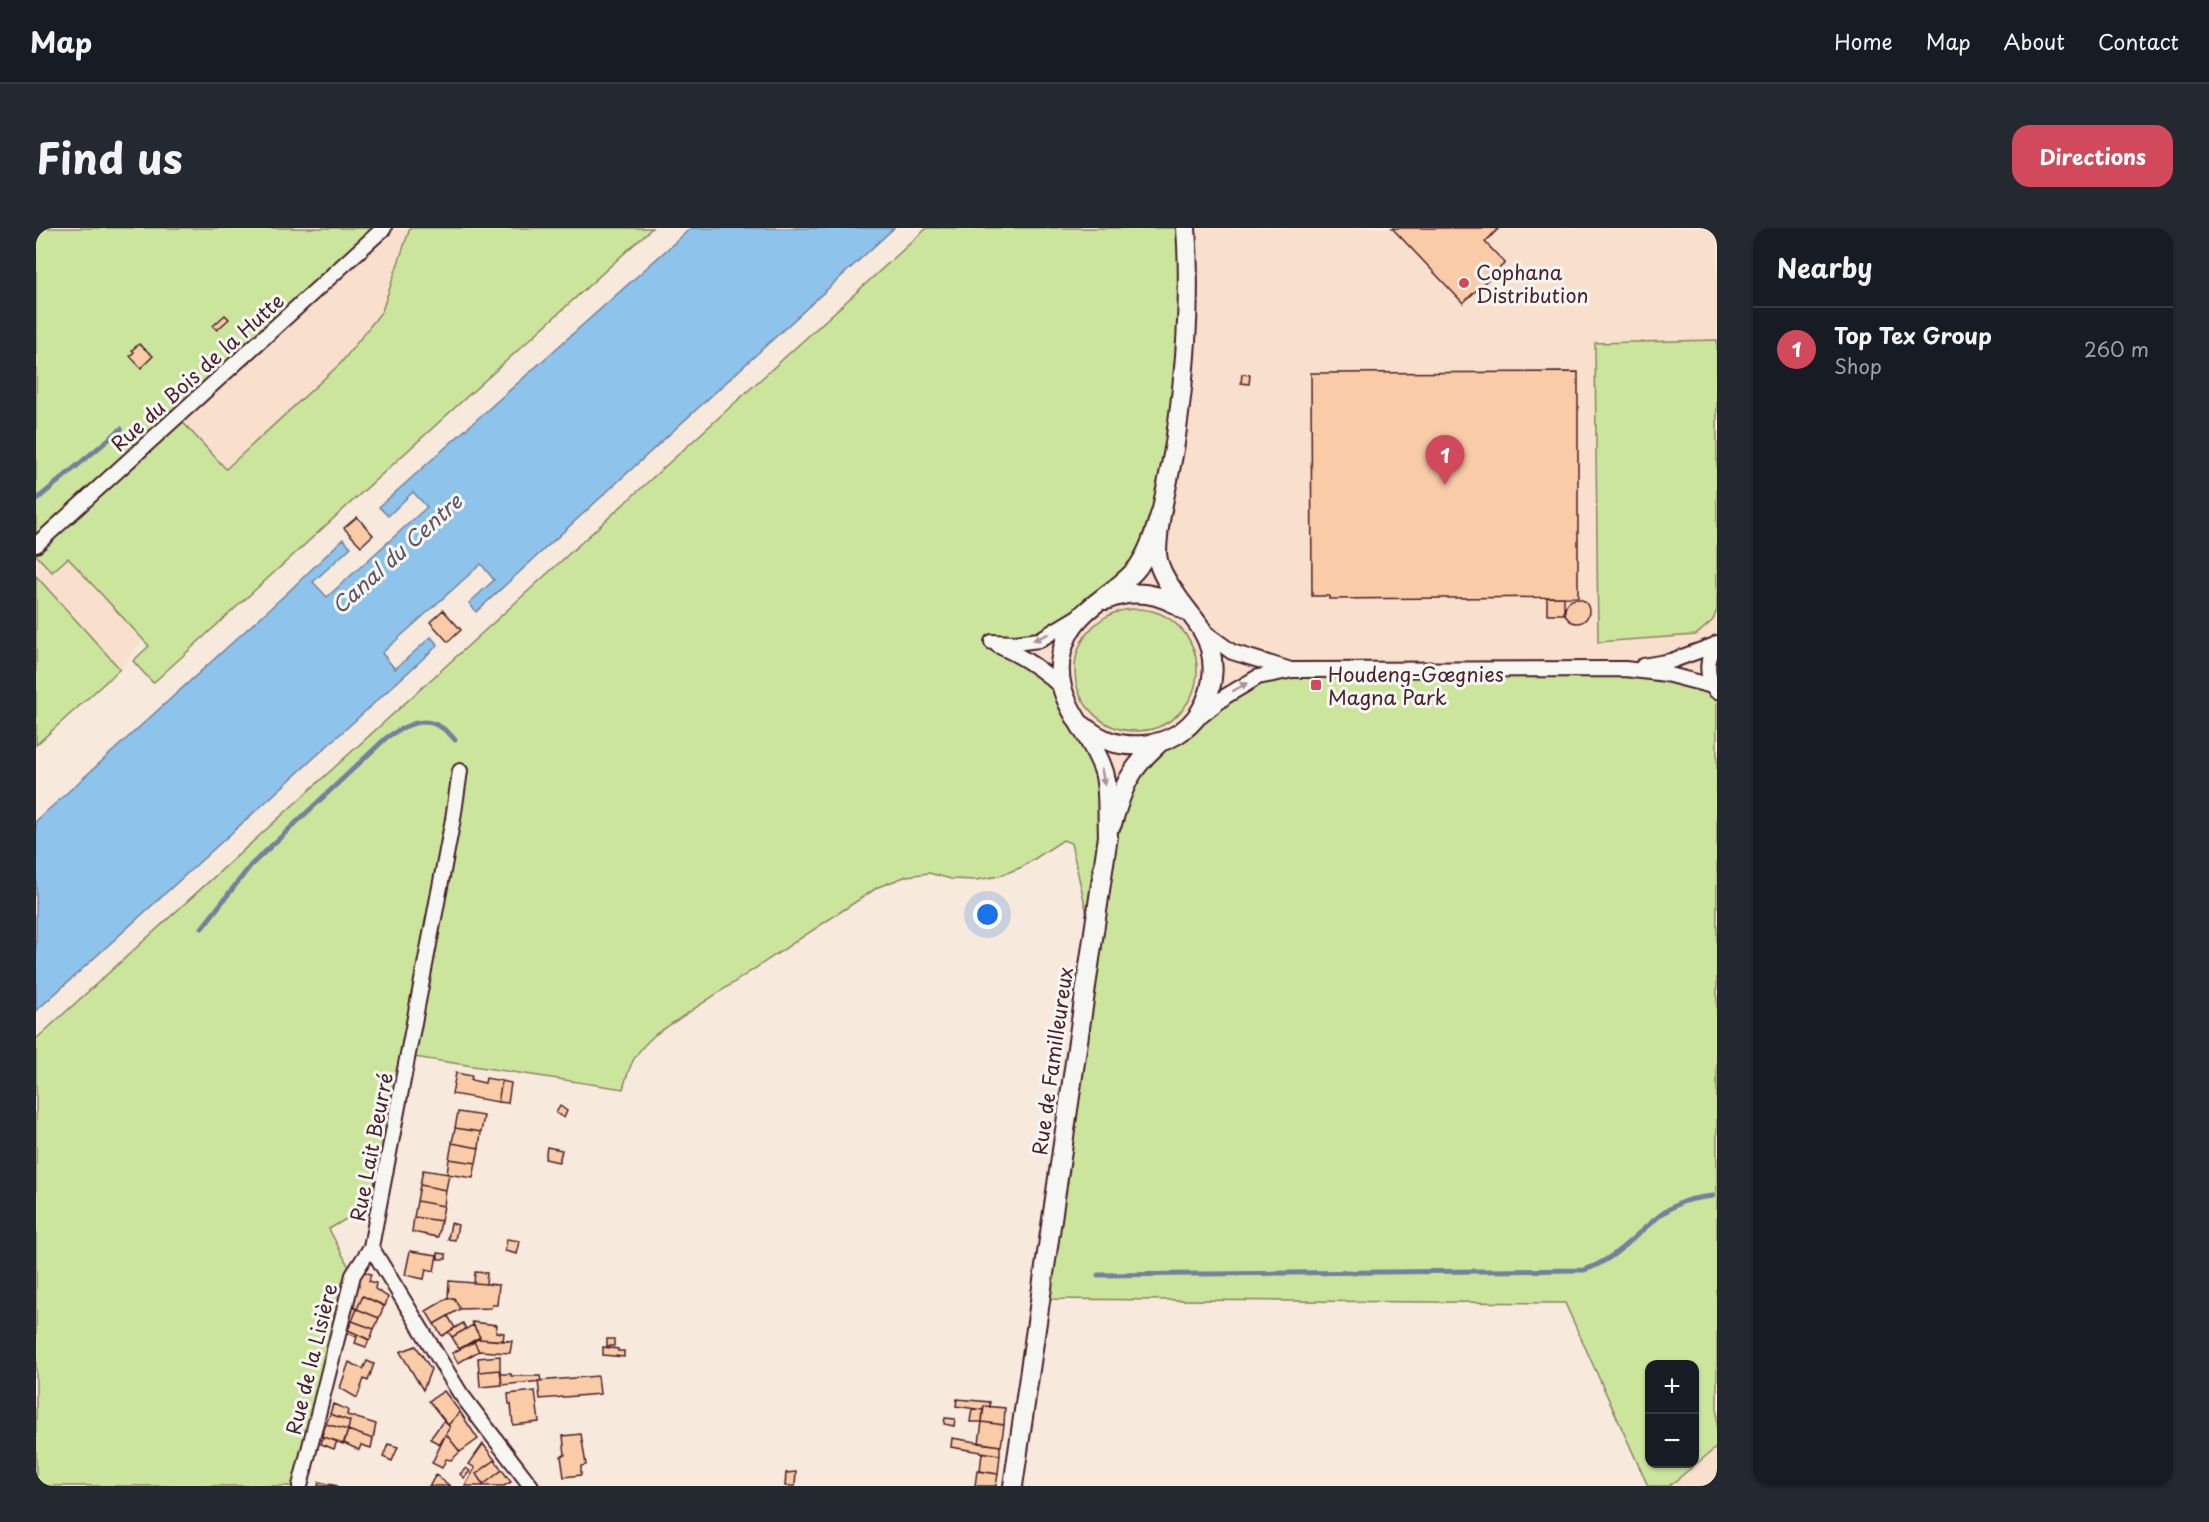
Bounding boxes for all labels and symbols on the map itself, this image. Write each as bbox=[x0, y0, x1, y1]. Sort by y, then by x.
place label: Cophana Distribution bbox=[1476, 257, 1589, 310]
marker: Cophana Distribution bbox=[1457, 276, 1471, 290]
street label: Rue du Bois de la Hutte bbox=[104, 286, 290, 458]
pin: 1 bbox=[1426, 436, 1464, 485]
water label: Canal du Centre bbox=[323, 484, 470, 621]
one-way arrow bbox=[1031, 632, 1049, 642]
place label: Houdeng-Gœgnies Magna Park bbox=[1328, 659, 1504, 712]
marker: Houdeng-Gœgnies Magna Park bbox=[1309, 678, 1323, 692]
one-way arrow bbox=[1232, 682, 1248, 693]
one-way arrow bbox=[1099, 768, 1108, 787]
your location bbox=[973, 900, 1002, 929]
street label: Rue de Familleureux bbox=[1024, 965, 1080, 1157]
street label: Rue Lait Beurré bbox=[342, 1070, 400, 1224]
street label: Rue de la Lisière bbox=[278, 1280, 344, 1438]

